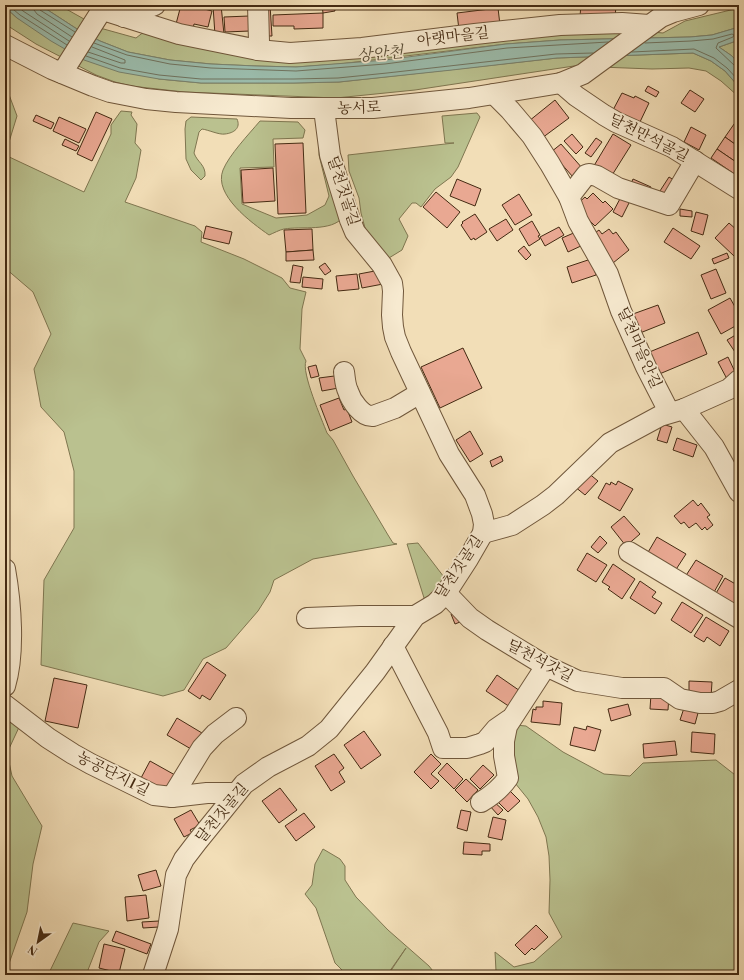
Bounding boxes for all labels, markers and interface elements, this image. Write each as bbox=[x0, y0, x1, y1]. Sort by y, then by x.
street label: 아랫마을길 bbox=[416, 23, 490, 51]
water label: 상안천 bbox=[356, 42, 406, 66]
street label: 농서로 bbox=[337, 98, 382, 118]
street label: 달천만석골길 bbox=[606, 110, 692, 166]
street label: 달천짓골길 bbox=[323, 154, 363, 228]
street label: 달천마을안길 bbox=[613, 304, 665, 392]
street label: 달천짓골길 bbox=[431, 532, 487, 602]
street label: 달천석갓길 bbox=[504, 636, 576, 686]
street label: 농공단지1길 bbox=[74, 748, 152, 800]
street label: 달천짓골길 bbox=[191, 779, 253, 847]
north arrow bbox=[18, 922, 58, 962]
text: N bbox=[25, 941, 41, 958]

